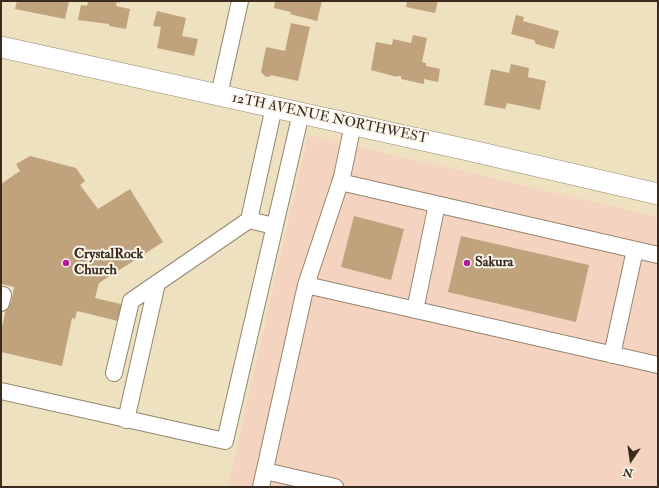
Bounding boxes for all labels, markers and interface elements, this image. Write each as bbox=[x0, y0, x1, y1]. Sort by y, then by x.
street label: 12TH AVENUE NORTHWEST bbox=[230, 90, 430, 148]
place label: CrystalRock Church bbox=[74, 247, 143, 280]
place label: Sakura bbox=[475, 255, 513, 271]
marker: CrystalRock Church bbox=[61, 258, 71, 268]
marker: Sakura bbox=[462, 258, 472, 268]
north arrow bbox=[611, 440, 651, 480]
text: N bbox=[622, 465, 634, 480]

